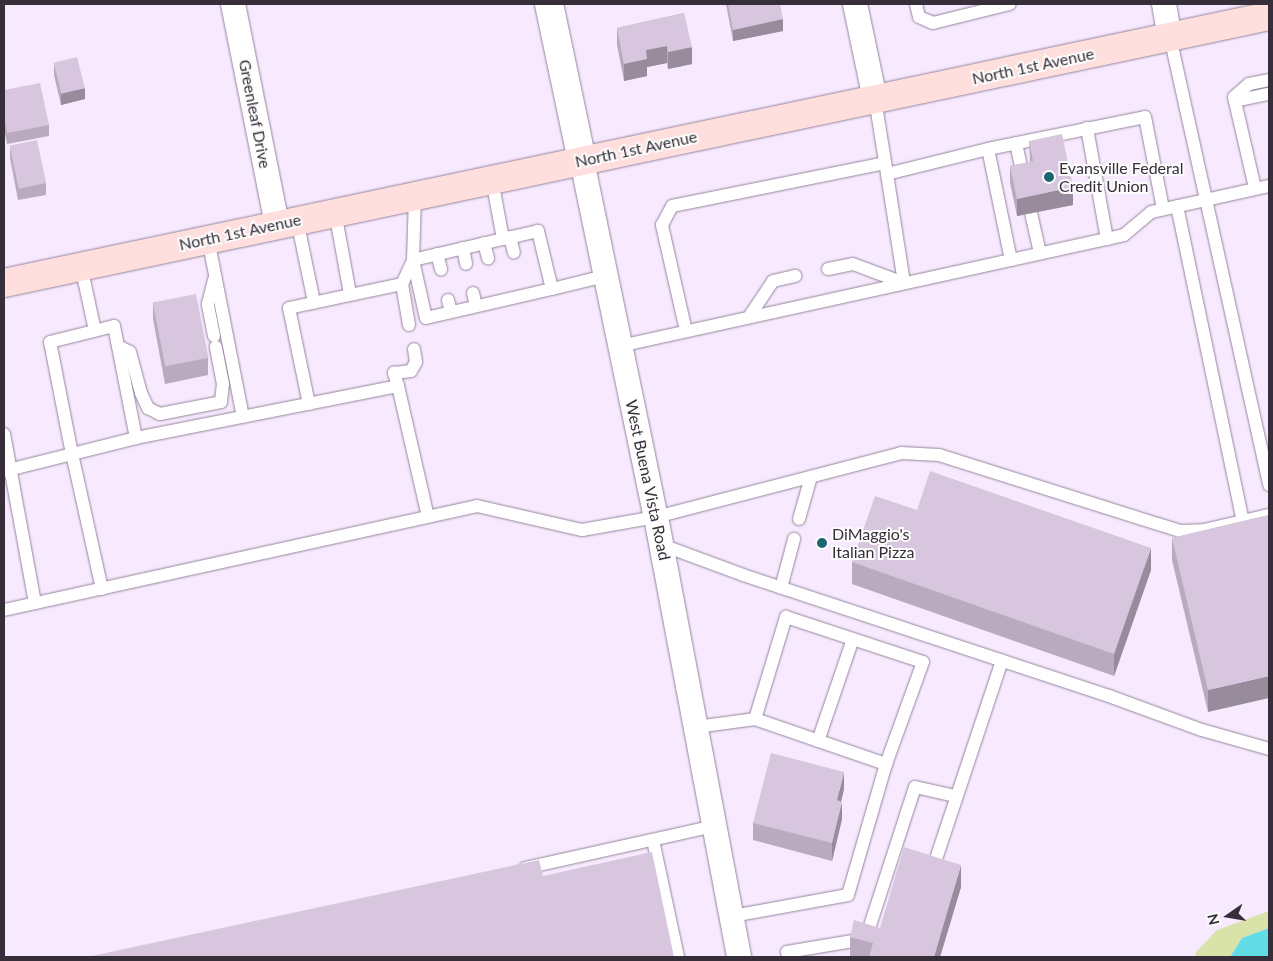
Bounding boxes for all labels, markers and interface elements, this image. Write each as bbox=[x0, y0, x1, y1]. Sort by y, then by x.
street label: North 1st Avenue bbox=[970, 44, 1096, 88]
street label: Greenleaf Drive bbox=[235, 58, 275, 170]
street label: North 1st Avenue bbox=[573, 127, 699, 171]
place label: Evansville Federal Credit Union bbox=[1059, 158, 1183, 196]
marker: Evansville Federal Credit Union bbox=[1043, 171, 1055, 183]
street label: North 1st Avenue bbox=[177, 210, 303, 254]
street label: West Buena Vista Road bbox=[622, 398, 674, 562]
place label: DiMaggio's Italian Pizza bbox=[832, 524, 914, 562]
marker: DiMaggio's Italian Pizza bbox=[816, 537, 828, 549]
north arrow bbox=[1203, 891, 1253, 941]
text: N bbox=[1203, 912, 1222, 927]

